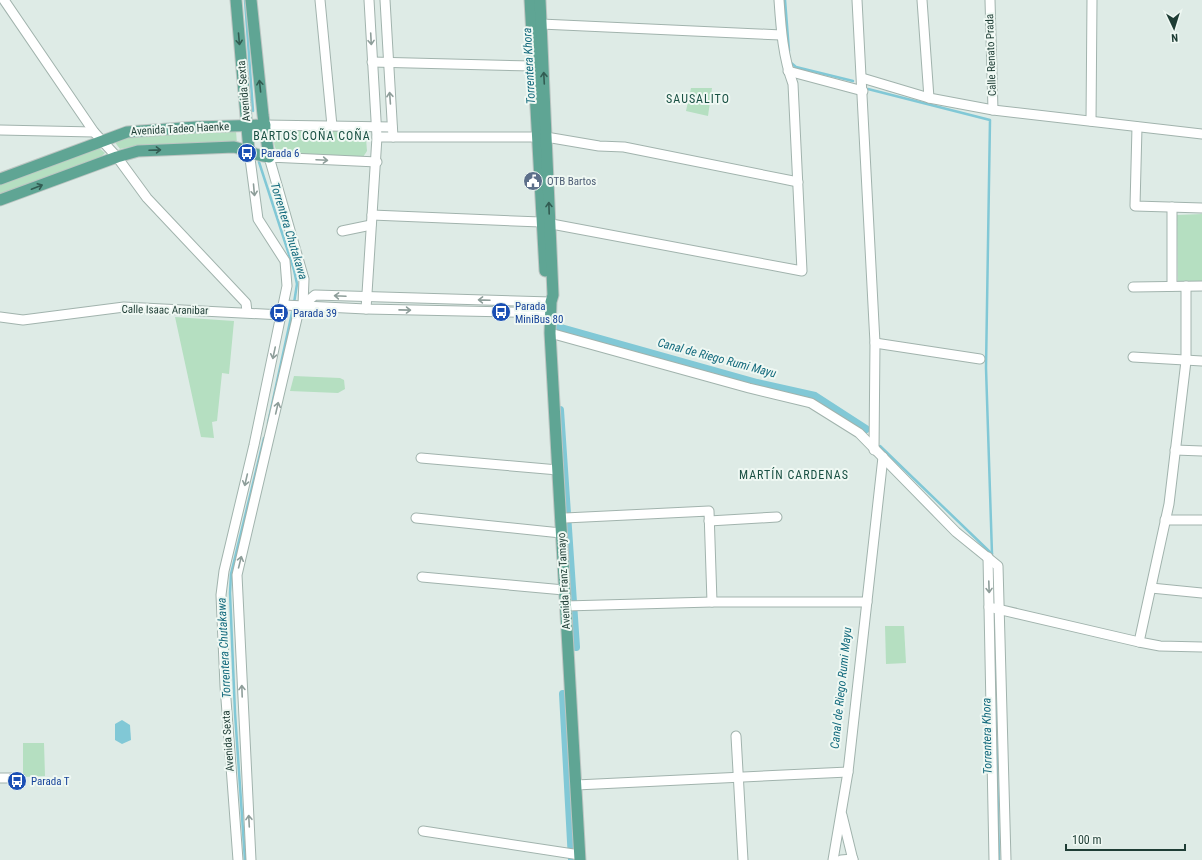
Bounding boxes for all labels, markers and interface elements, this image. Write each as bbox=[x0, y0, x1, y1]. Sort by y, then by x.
north arrow bbox=[1154, 8, 1194, 48]
street label: Calle Renato Prada bbox=[983, 14, 999, 96]
water label: Torrentera Khora bbox=[520, 27, 538, 105]
text: N bbox=[1171, 31, 1178, 44]
one-way arrow bbox=[236, 32, 243, 45]
one-way arrow bbox=[367, 32, 374, 45]
street label: Avenida Sexta bbox=[235, 60, 253, 122]
one-way arrow bbox=[540, 72, 547, 85]
one-way arrow bbox=[256, 80, 264, 93]
one-way arrow bbox=[386, 92, 393, 105]
district label: SAUSALITO bbox=[666, 92, 730, 106]
street label: Avenida Tadeo Haenke bbox=[131, 120, 229, 138]
district label: BARTOS COÑA COÑA bbox=[253, 127, 371, 143]
bus stop icon: Parada 6 bbox=[236, 142, 258, 164]
one-way arrow bbox=[148, 146, 161, 154]
place label: Parada 6 bbox=[261, 147, 299, 160]
one-way arrow bbox=[315, 156, 328, 163]
public building icon: OTB Bartos bbox=[522, 170, 544, 192]
place label: OTB Bartos bbox=[547, 175, 596, 188]
water label: Torrentera Chutakawa bbox=[268, 181, 310, 281]
one-way arrow bbox=[30, 182, 42, 190]
one-way arrow bbox=[250, 183, 257, 196]
one-way arrow bbox=[545, 202, 553, 215]
one-way arrow bbox=[334, 292, 347, 299]
one-way arrow bbox=[478, 296, 491, 304]
place label: Parada MiniBus 80 bbox=[515, 300, 563, 326]
bus stop icon: Parada MiniBus 80 bbox=[490, 301, 512, 323]
bus stop icon: Parada 39 bbox=[268, 302, 290, 324]
street label: Calle Isaac Aranibar bbox=[121, 303, 209, 317]
one-way arrow bbox=[398, 306, 411, 313]
place label: Parada 39 bbox=[293, 307, 337, 320]
water label: Canal de Riego Rumi Mayu bbox=[656, 335, 778, 381]
one-way arrow bbox=[269, 346, 277, 359]
one-way arrow bbox=[273, 402, 281, 415]
district label: MARTÍN CARDENAS bbox=[739, 467, 849, 482]
one-way arrow bbox=[241, 473, 249, 486]
street label: Avenida Franz Tamayo bbox=[555, 532, 573, 630]
one-way arrow bbox=[237, 556, 244, 569]
one-way arrow bbox=[985, 580, 992, 593]
water label: Torrentera Chutakawa bbox=[214, 597, 234, 699]
water label: Canal de Riego Rumi Mayu bbox=[828, 626, 854, 749]
one-way arrow bbox=[238, 685, 246, 698]
water label: Torrentera Khora bbox=[979, 698, 995, 774]
street label: Avenida Sexta bbox=[219, 710, 237, 772]
bus stop icon: Parada T bbox=[6, 770, 28, 792]
place label: Parada T bbox=[31, 775, 70, 788]
one-way arrow bbox=[245, 815, 252, 828]
scale bar bbox=[1066, 826, 1185, 852]
text: 100 m bbox=[1072, 833, 1102, 847]

